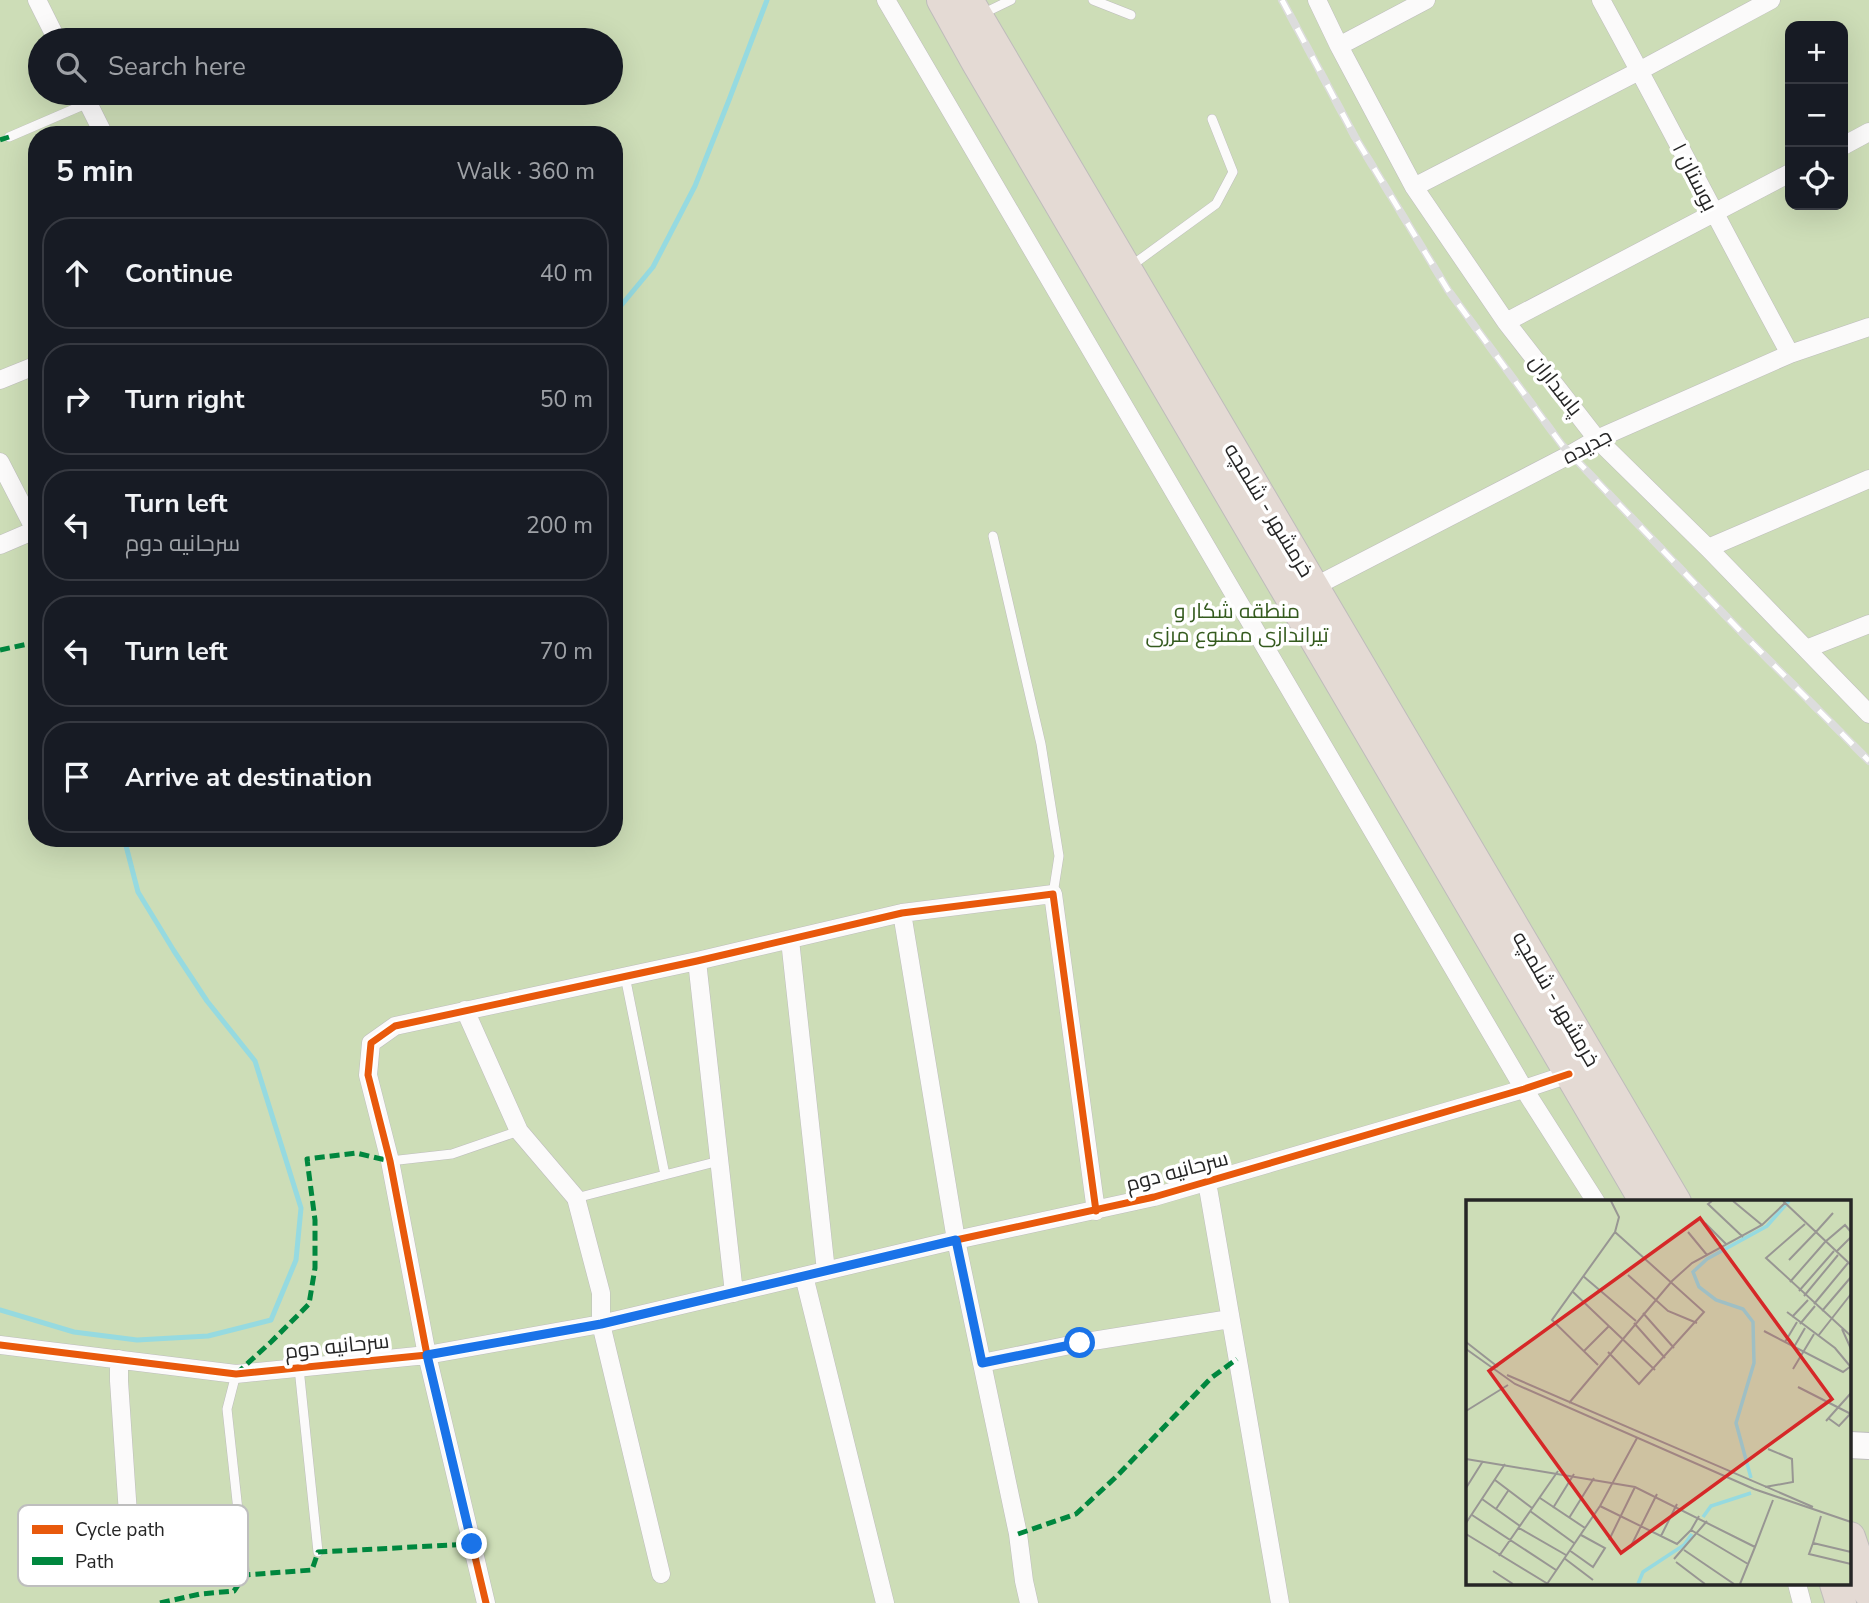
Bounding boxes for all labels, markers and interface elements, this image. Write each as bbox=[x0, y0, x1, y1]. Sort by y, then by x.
map controls bbox=[1785, 21, 1848, 210]
button: + bbox=[1785, 21, 1848, 84]
search box bbox=[28, 28, 623, 105]
icon: search bbox=[52, 48, 90, 86]
text: Search here bbox=[108, 49, 246, 84]
button: − bbox=[1785, 84, 1848, 147]
street label: بوستان ۱ bbox=[1666, 138, 1724, 216]
button: locate bbox=[1785, 147, 1848, 210]
text: 5 min bbox=[56, 151, 134, 192]
text: Walk · 360 m bbox=[456, 156, 595, 187]
icon: ahead bbox=[58, 254, 96, 292]
text: Continue bbox=[125, 256, 233, 291]
text: 40 m bbox=[540, 258, 593, 289]
street label: پاسداران bbox=[1523, 348, 1589, 422]
icon: right bbox=[58, 380, 96, 418]
text: Turn right bbox=[125, 382, 244, 417]
text: 50 m bbox=[540, 384, 593, 415]
street label: جدیده bbox=[1557, 421, 1617, 471]
street label: خرمشهر - شلمچه bbox=[1218, 438, 1320, 582]
text: Turn left bbox=[125, 486, 228, 521]
icon: left bbox=[58, 506, 96, 544]
text: 200 m bbox=[526, 510, 593, 541]
text: سرحانیه دوم bbox=[125, 528, 240, 559]
park label: منطقه شکار و تیراندازی ممنوع مرزی bbox=[1145, 597, 1329, 649]
icon: left bbox=[58, 632, 96, 670]
text: Turn left bbox=[125, 634, 228, 669]
text: 70 m bbox=[540, 636, 593, 667]
icon: arrive bbox=[58, 758, 96, 796]
text: Arrive at destination bbox=[125, 760, 372, 795]
street label: خرمشهر - شلمچه bbox=[1506, 926, 1606, 1072]
street label: سرحانیه دوم bbox=[1123, 1144, 1231, 1198]
inset map bbox=[1466, 1200, 1852, 1586]
street label: سرحانیه دوم bbox=[283, 1327, 391, 1365]
route start bbox=[1064, 1327, 1095, 1358]
legend bbox=[18, 1505, 248, 1586]
text: Cycle path bbox=[75, 1517, 165, 1543]
route end bbox=[456, 1528, 487, 1559]
text: Path bbox=[75, 1549, 114, 1575]

